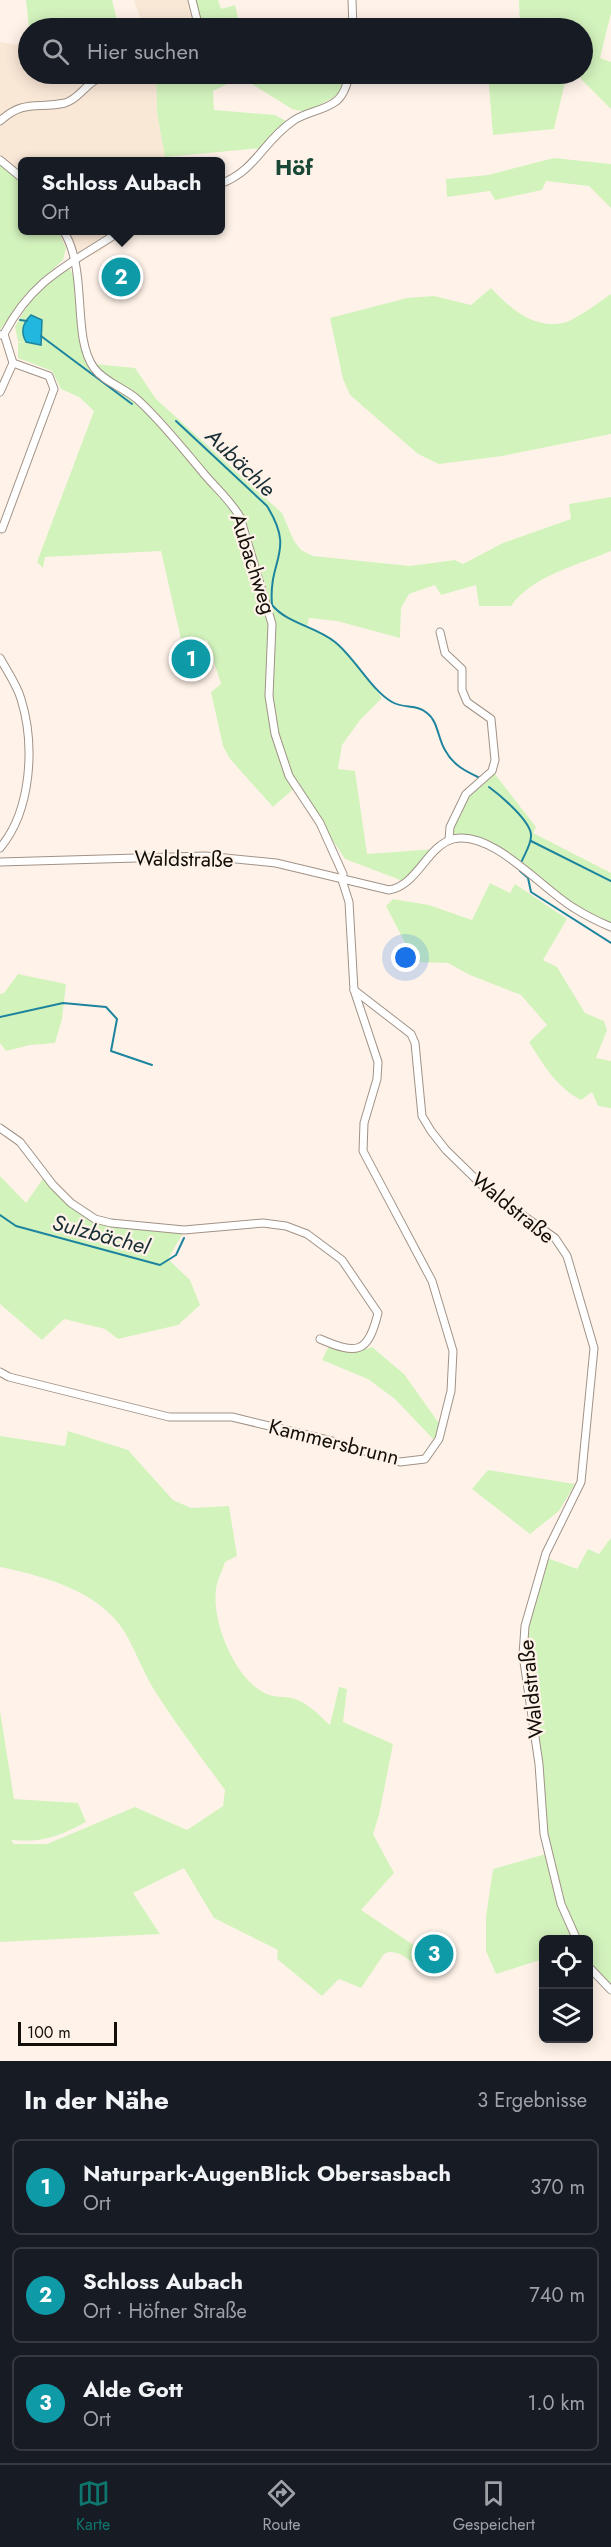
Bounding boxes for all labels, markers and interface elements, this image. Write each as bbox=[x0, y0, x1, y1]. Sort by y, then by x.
search box bbox=[18, 18, 593, 84]
icon: search bbox=[39, 35, 72, 68]
text: Hier suchen bbox=[87, 35, 199, 67]
district label: Höf bbox=[275, 151, 314, 183]
popup bbox=[18, 157, 225, 235]
text: Schloss Aubach bbox=[42, 166, 201, 198]
text: Ort bbox=[42, 198, 69, 227]
pin: 2 bbox=[102, 254, 140, 300]
water label: Aubächle bbox=[198, 420, 283, 504]
street label: Aubachweg bbox=[223, 510, 283, 618]
pin: 1 bbox=[172, 636, 210, 682]
street label: Waldstraße bbox=[134, 843, 234, 875]
your location bbox=[391, 943, 420, 972]
street label: Waldstraße bbox=[465, 1165, 561, 1251]
water label: Sulzbächel bbox=[49, 1206, 154, 1263]
street label: Kammersbrunn bbox=[266, 1411, 402, 1473]
street label: Waldstraße bbox=[511, 1638, 551, 1740]
pin: 3 bbox=[414, 1932, 454, 1976]
map controls bbox=[539, 1935, 593, 2043]
button: locate bbox=[539, 1935, 593, 1989]
button: layers bbox=[539, 1989, 593, 2043]
scale bar bbox=[18, 2019, 117, 2046]
text: 100 m bbox=[27, 2021, 71, 2044]
text: In der Nähe bbox=[24, 2081, 169, 2119]
text: 3 Ergebnisse bbox=[477, 2086, 587, 2115]
text: Naturpark-AugenBlick Obersasbach bbox=[83, 2157, 451, 2189]
text: 1 bbox=[40, 2173, 51, 2202]
text: 370 m bbox=[530, 2173, 585, 2202]
text: Ort bbox=[83, 2189, 110, 2218]
text: Schloss Aubach bbox=[83, 2265, 243, 2297]
text: 2 bbox=[39, 2281, 52, 2310]
text: 740 m bbox=[529, 2281, 585, 2310]
text: Ort · Höfner Straße bbox=[83, 2297, 247, 2326]
text: Alde Gott bbox=[83, 2373, 183, 2405]
text: 3 bbox=[39, 2389, 52, 2418]
text: 1.0 km bbox=[528, 2389, 585, 2418]
text: Ort bbox=[83, 2405, 110, 2434]
tab: Karte bbox=[76, 2477, 110, 2536]
tab: Route bbox=[262, 2477, 301, 2536]
tab: Gespeichert bbox=[453, 2477, 535, 2536]

